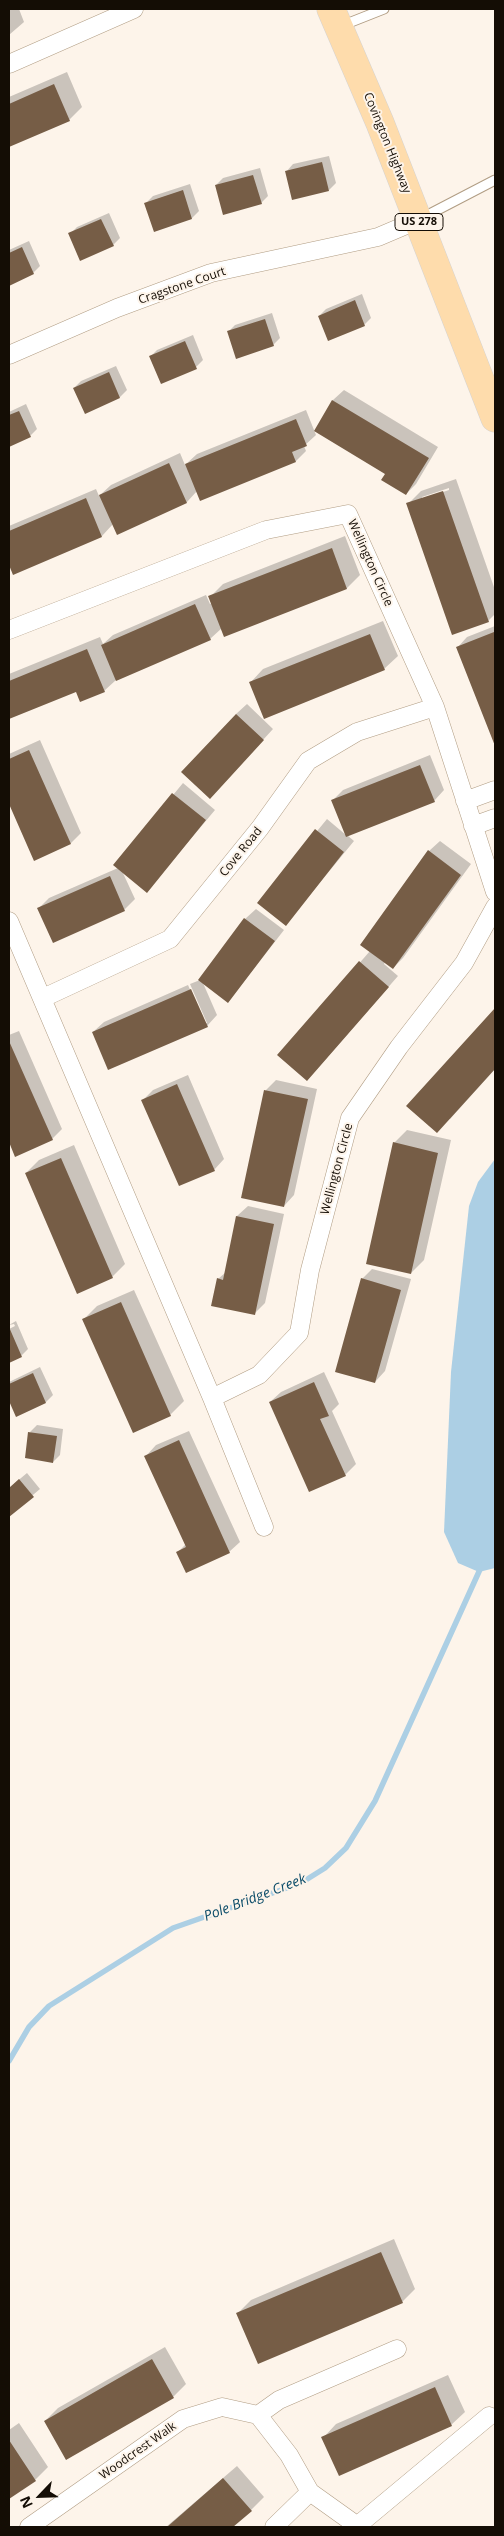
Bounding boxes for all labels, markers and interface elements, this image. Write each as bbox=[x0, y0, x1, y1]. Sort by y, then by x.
street label: Covington Highway bbox=[360, 91, 414, 195]
road number: US 278 bbox=[395, 213, 443, 230]
street label: Cragstone Court bbox=[136, 264, 228, 308]
street label: Wellington Circle bbox=[344, 517, 396, 609]
street label: Cove Road bbox=[217, 824, 265, 880]
street label: Wellington Circle bbox=[318, 1122, 356, 1216]
water label: Pole Bridge Creek bbox=[202, 1871, 308, 1925]
street label: Woodcrest Walk bbox=[97, 2419, 179, 2483]
north arrow bbox=[15, 2471, 65, 2521]
text: N bbox=[15, 2493, 37, 2511]

